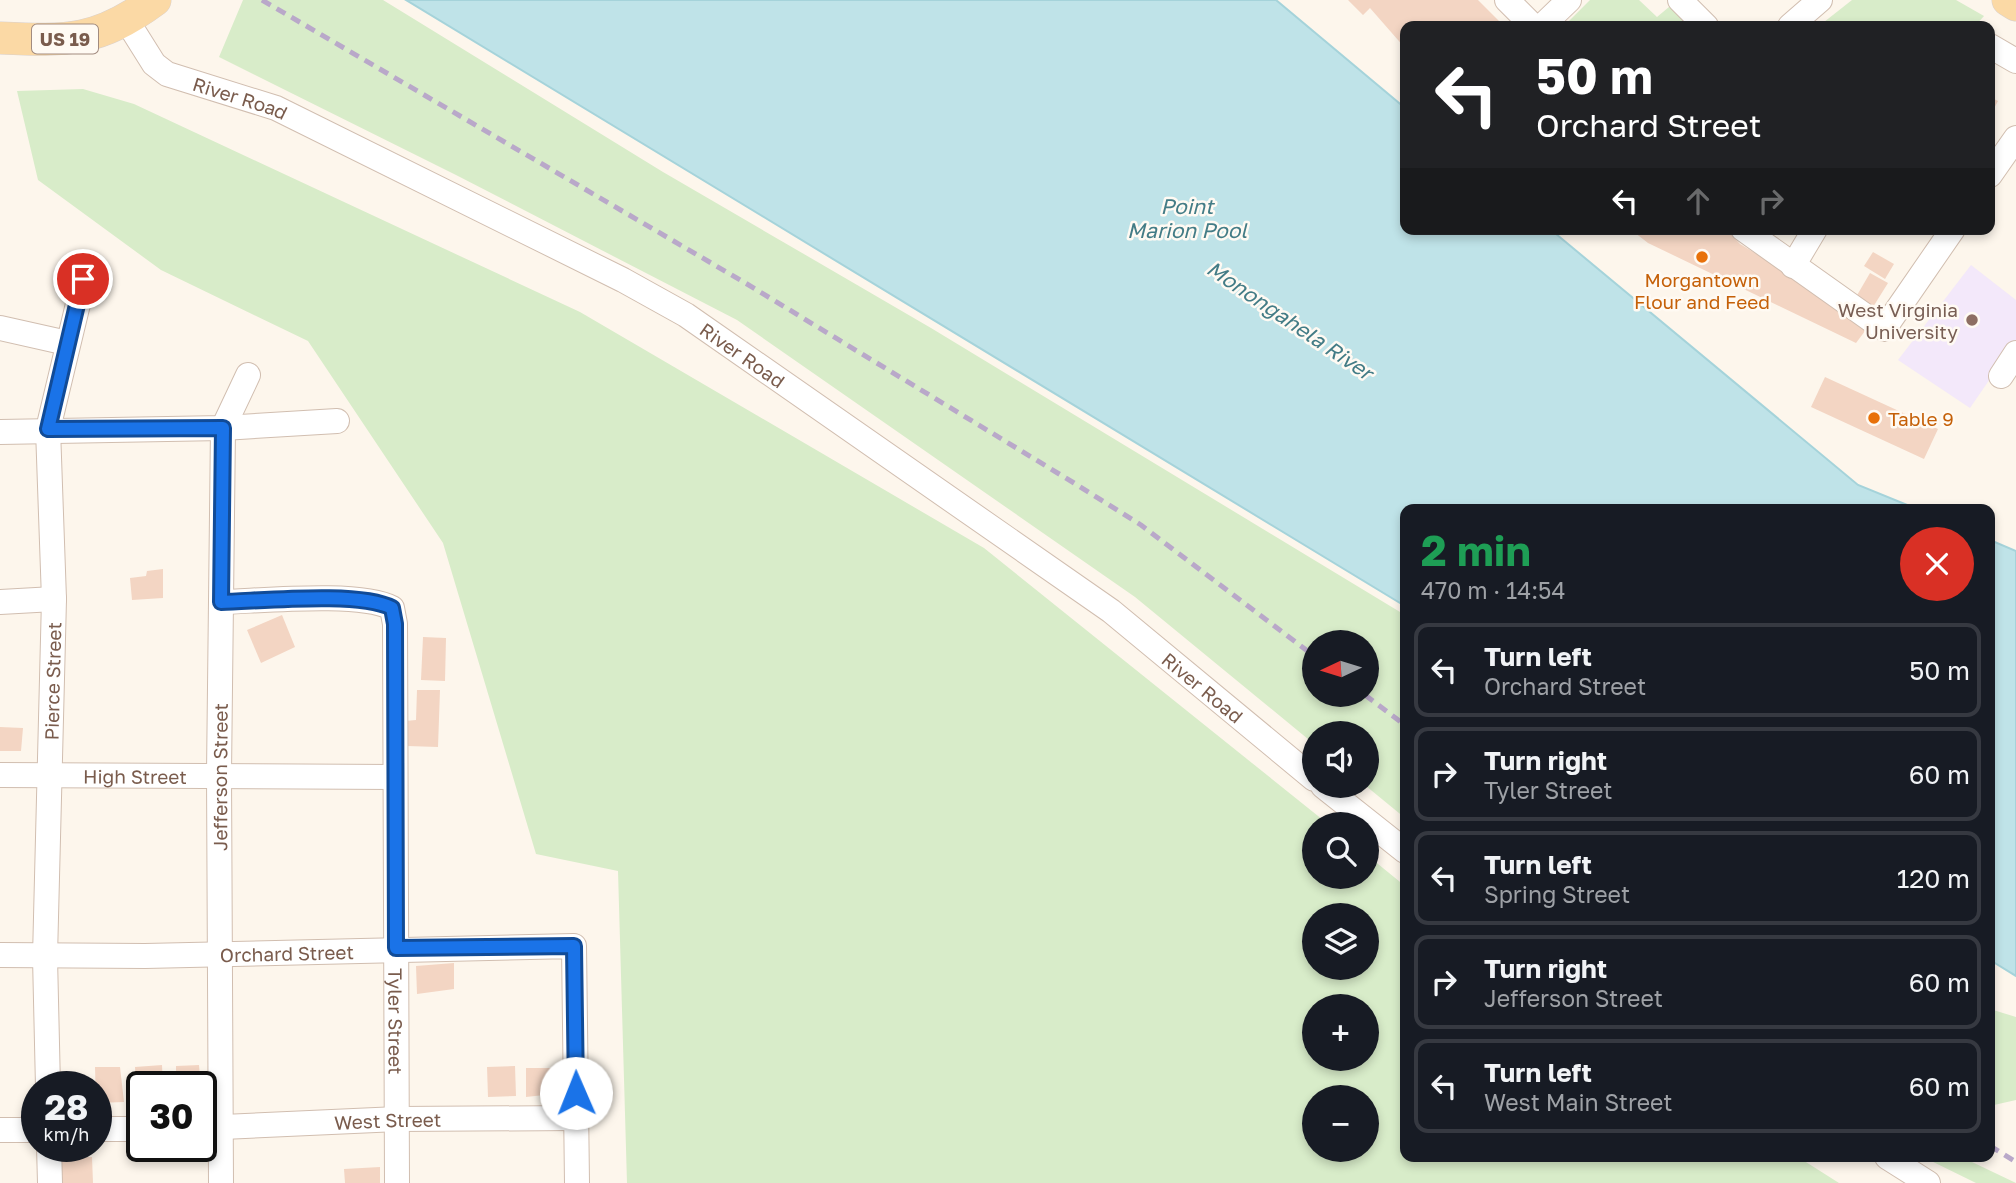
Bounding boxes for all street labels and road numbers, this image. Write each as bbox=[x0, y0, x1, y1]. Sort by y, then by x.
road number: US 19 bbox=[32, 24, 98, 54]
street label: River Road bbox=[190, 71, 292, 123]
street label: River Road bbox=[696, 317, 790, 392]
street label: Pierce Street bbox=[39, 622, 65, 741]
street label: River Road bbox=[1158, 647, 1248, 727]
street label: Jefferson Street bbox=[207, 703, 231, 851]
street label: High Street bbox=[83, 764, 187, 787]
street label: Orchard Street bbox=[220, 940, 354, 966]
street label: Tyler Street bbox=[385, 968, 408, 1075]
street label: West Street bbox=[334, 1107, 441, 1133]

